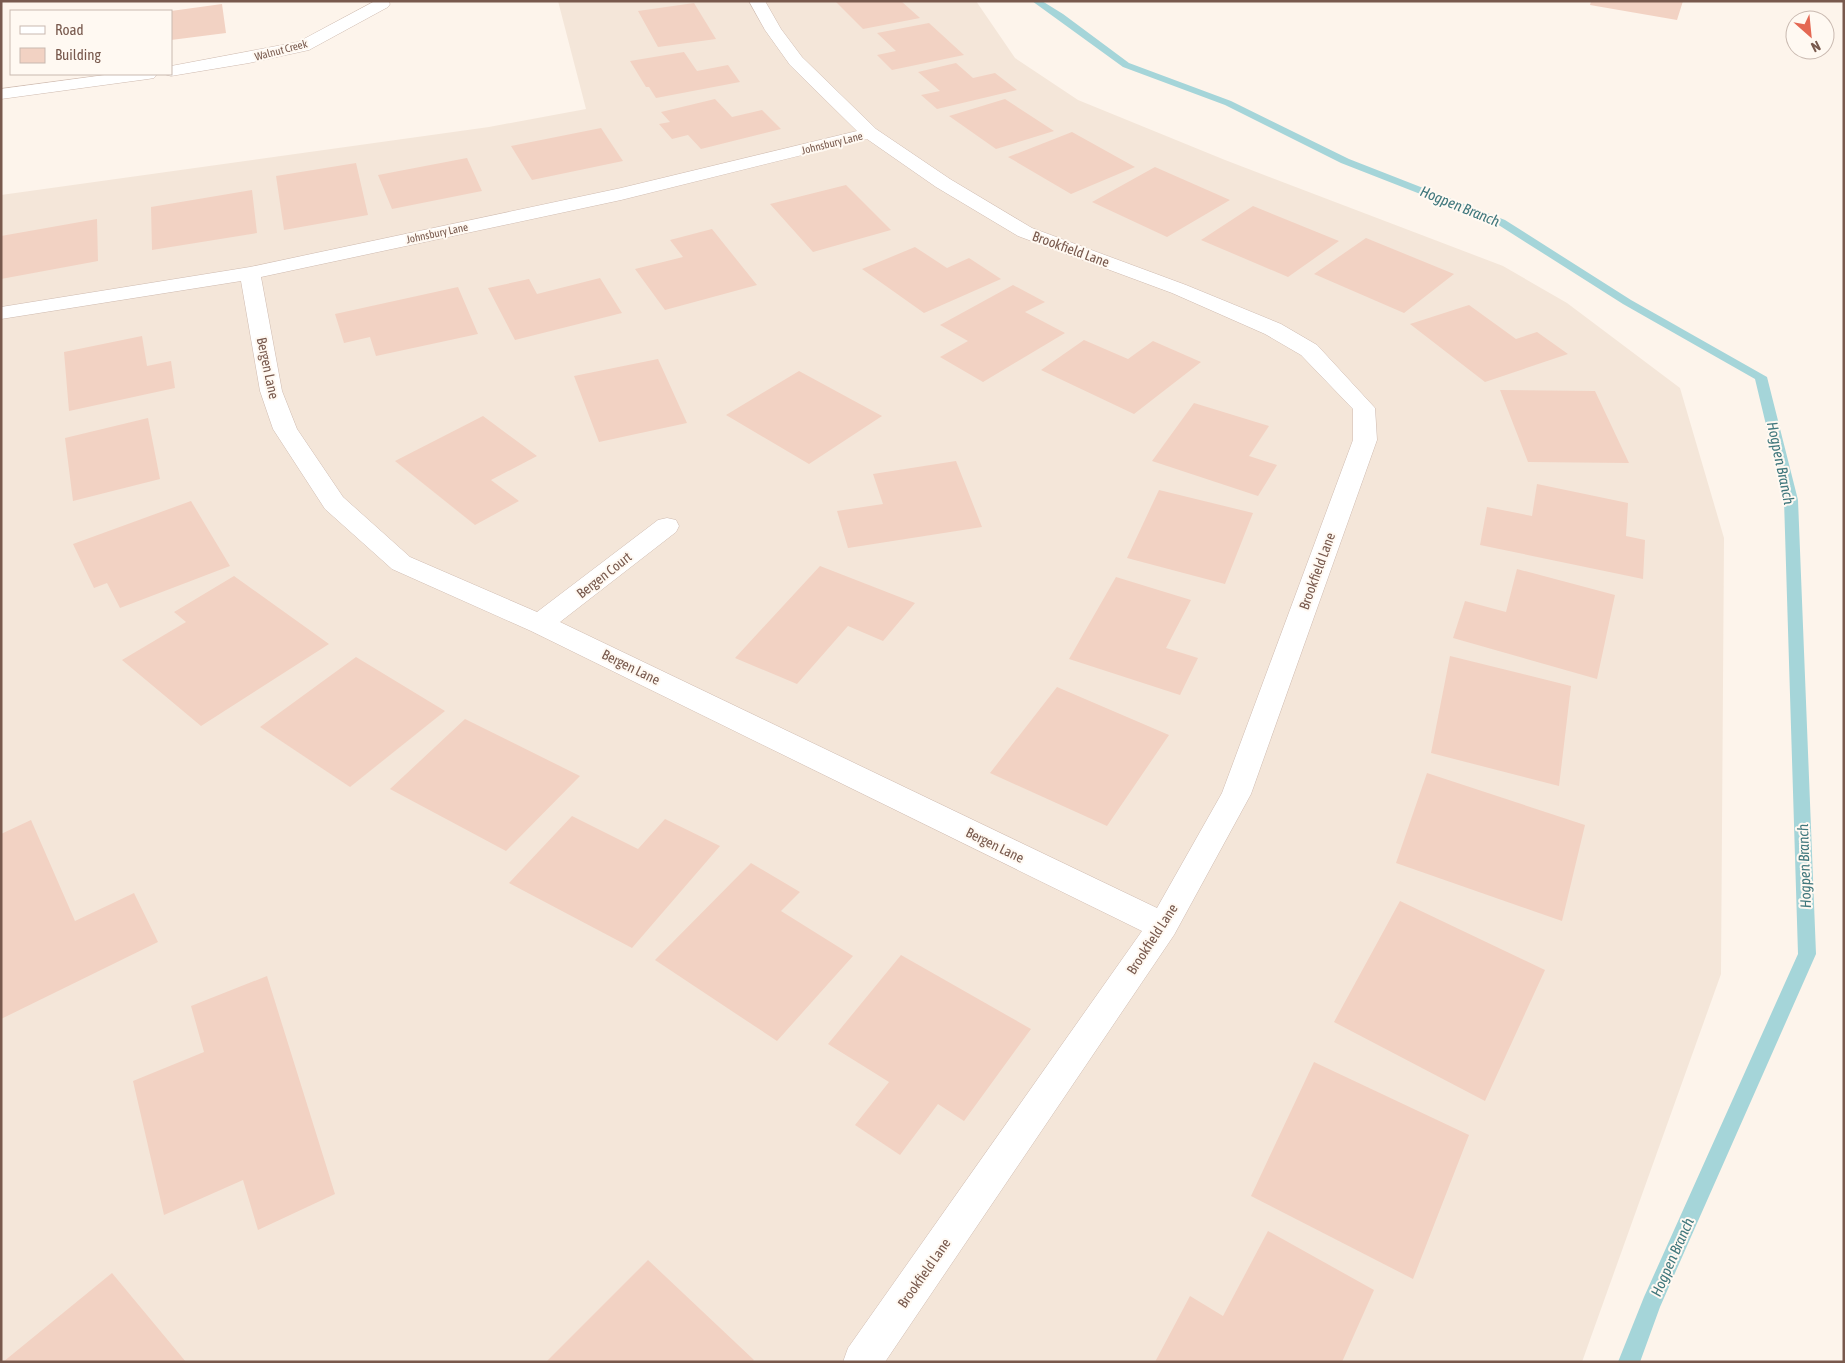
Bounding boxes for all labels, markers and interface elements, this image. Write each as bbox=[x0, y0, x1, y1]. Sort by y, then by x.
legend bbox=[10, 10, 172, 75]
north arrow bbox=[1785, 10, 1835, 60]
text: Road bbox=[55, 21, 84, 38]
street label: Walnut Creek bbox=[253, 37, 309, 63]
text: N bbox=[1809, 38, 1823, 56]
text: Building bbox=[55, 46, 101, 63]
street label: Johnsbury Lane bbox=[800, 130, 864, 156]
water label: Hogpen Branch bbox=[1418, 182, 1502, 230]
street label: Johnsbury Lane bbox=[405, 221, 469, 245]
street label: Brookfield Lane bbox=[1030, 228, 1112, 270]
street label: Bergen Lane bbox=[254, 336, 282, 400]
water label: Hogpen Branch bbox=[1764, 420, 1798, 506]
street label: Brookfield Lane bbox=[1296, 530, 1338, 612]
street label: Bergen Court bbox=[573, 549, 635, 601]
street label: Bergen Lane bbox=[599, 646, 663, 688]
street label: Bergen Lane bbox=[963, 824, 1027, 866]
water label: Hogpen Branch bbox=[1794, 824, 1814, 908]
street label: Brookfield Lane bbox=[1123, 901, 1181, 977]
water label: Hogpen Branch bbox=[1647, 1215, 1697, 1299]
street label: Brookfield Lane bbox=[894, 1235, 954, 1311]

